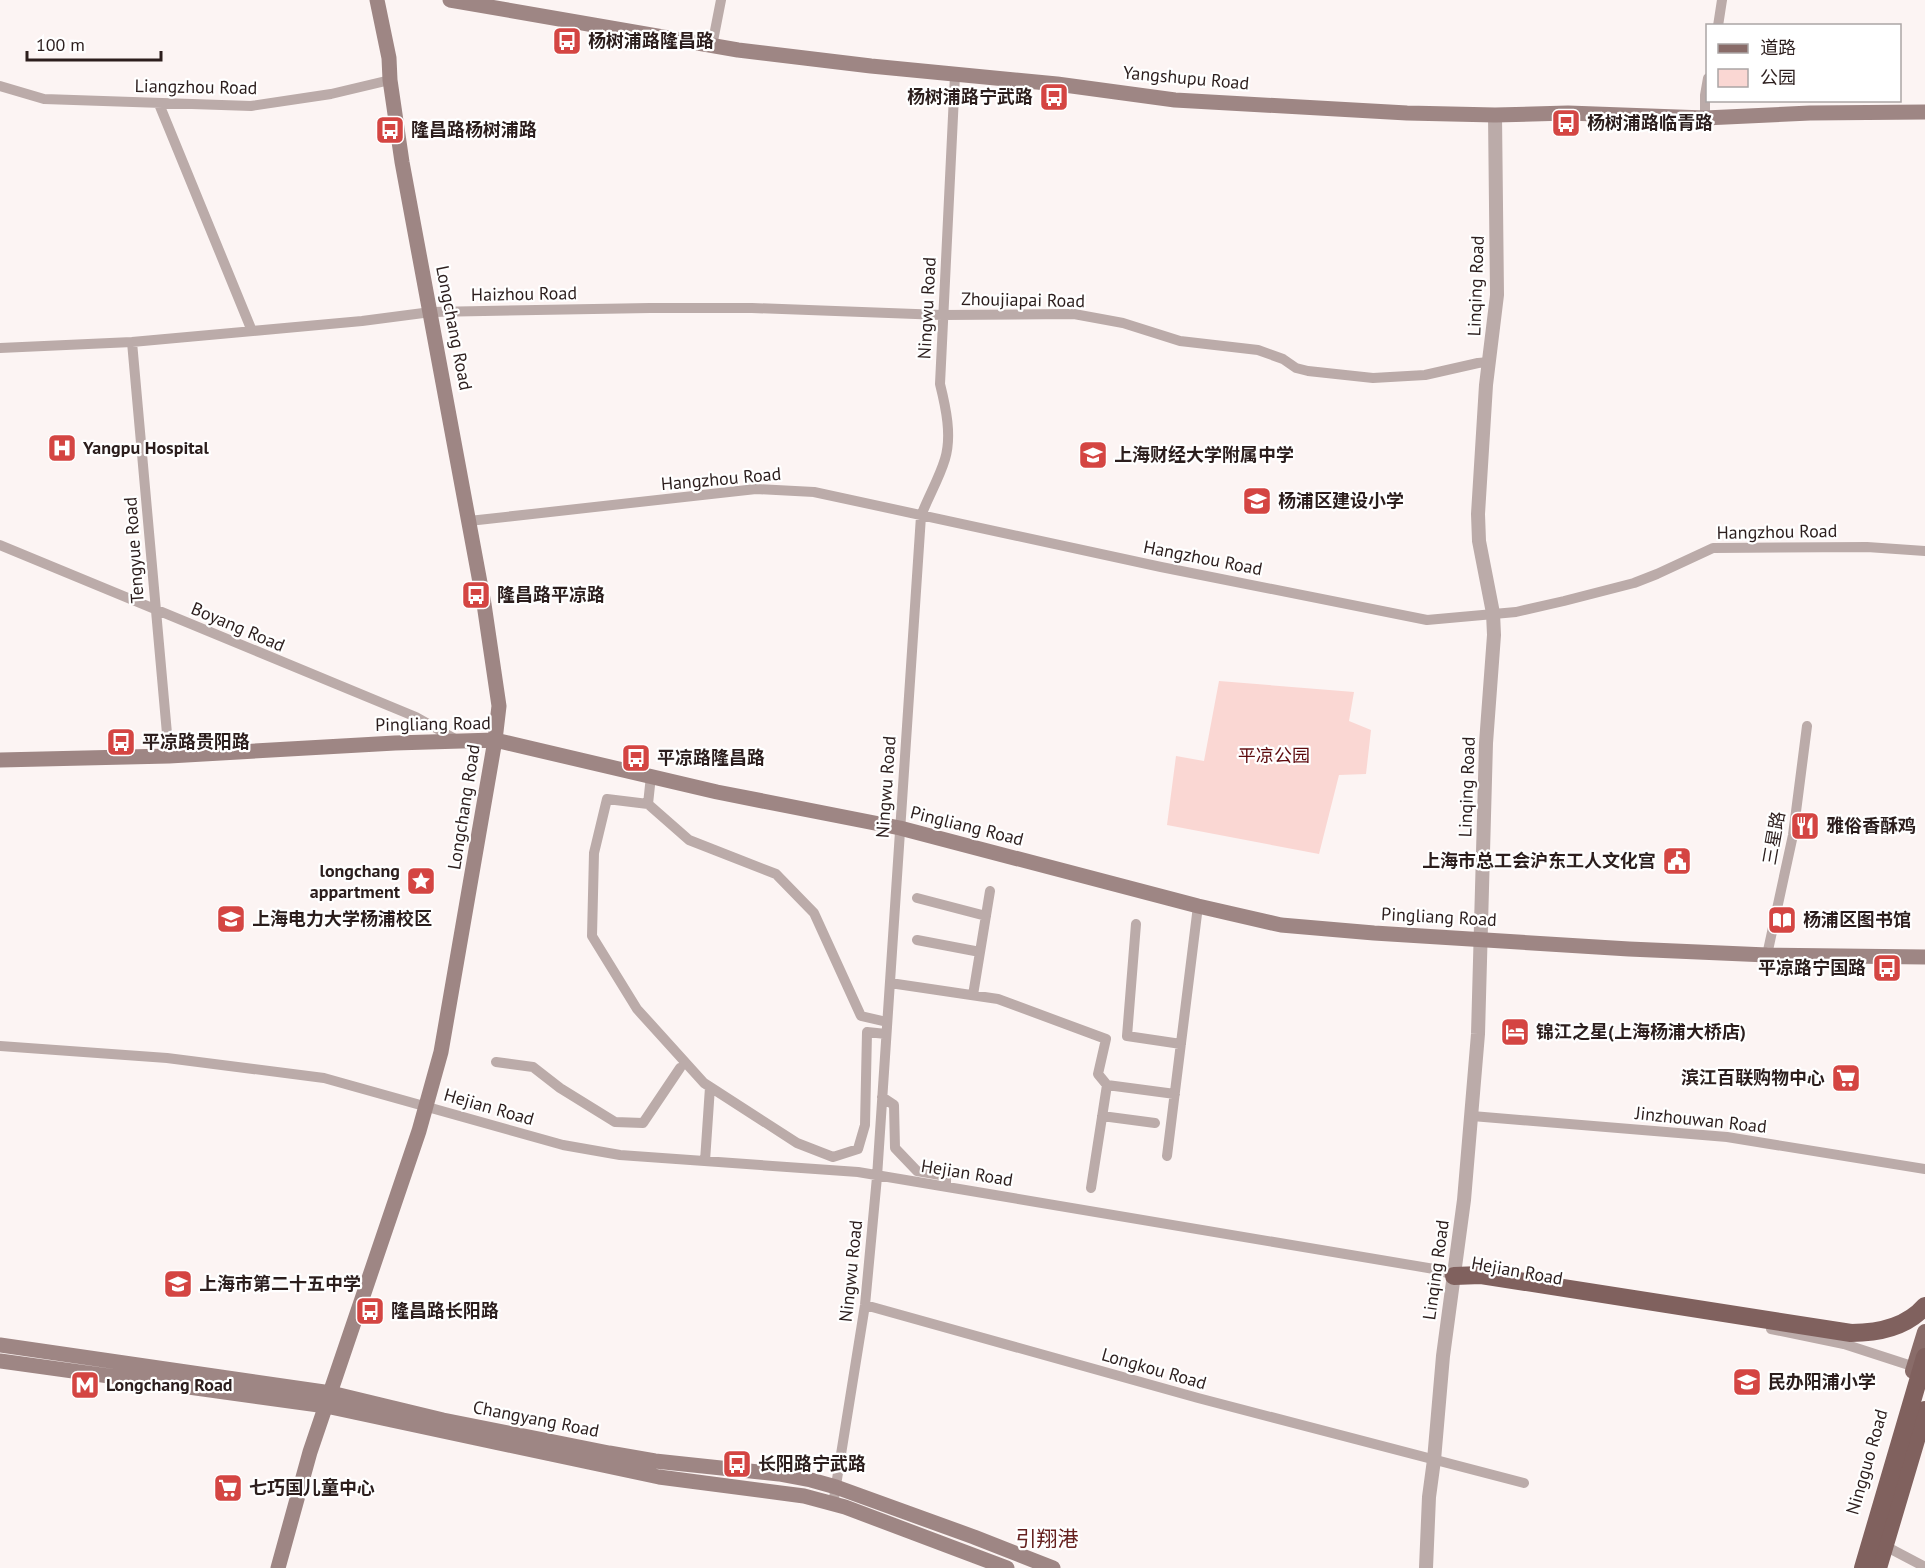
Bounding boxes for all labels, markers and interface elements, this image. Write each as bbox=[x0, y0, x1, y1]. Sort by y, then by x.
scale bar bbox=[27, 24, 160, 62]
legend bbox=[1706, 24, 1901, 102]
bus stop icon: 杨树浦路隆昌路 bbox=[551, 25, 583, 57]
place label: 杨树浦路隆昌路 bbox=[588, 29, 714, 52]
text: 100 m bbox=[36, 33, 85, 56]
text: 道路 bbox=[1760, 36, 1796, 59]
street label: Yangshupu Road bbox=[1122, 61, 1250, 94]
text: 公园 bbox=[1760, 66, 1796, 89]
street label: Liangzhou Road bbox=[134, 74, 258, 99]
bus stop icon: 杨树浦路宁武路 bbox=[1038, 81, 1070, 113]
place label: 杨树浦路宁武路 bbox=[907, 85, 1033, 108]
bus stop icon: 杨树浦路临青路 bbox=[1550, 107, 1582, 139]
place label: 杨树浦路临青路 bbox=[1587, 111, 1713, 134]
bus stop icon: 隆昌路杨树浦路 bbox=[374, 114, 406, 146]
place label: 隆昌路杨树浦路 bbox=[411, 118, 537, 141]
street label: Linqing Road bbox=[1462, 235, 1489, 337]
street label: Ningwu Road bbox=[912, 256, 941, 360]
street label: Longchang Road bbox=[431, 264, 478, 392]
street label: Haizhou Road bbox=[471, 281, 577, 306]
street label: Zhoujiapai Road bbox=[961, 287, 1085, 312]
hospital icon: Yangpu Hospital bbox=[46, 432, 78, 464]
place label: Yangpu Hospital bbox=[82, 436, 209, 459]
school or university icon: 上海财经大学附属中学 bbox=[1077, 439, 1109, 471]
place label: 上海财经大学附属中学 bbox=[1114, 443, 1294, 466]
street label: Hangzhou Road bbox=[660, 462, 782, 495]
school or university icon: 杨浦区建设小学 bbox=[1241, 485, 1273, 517]
place label: 杨浦区建设小学 bbox=[1278, 489, 1404, 512]
street label: Tengyue Road bbox=[118, 496, 149, 604]
street label: Hangzhou Road bbox=[1716, 519, 1838, 544]
street label: Hangzhou Road bbox=[1142, 535, 1265, 580]
bus stop icon: 隆昌路平凉路 bbox=[460, 579, 492, 611]
place label: 隆昌路平凉路 bbox=[497, 583, 605, 606]
street label: Boyang Road bbox=[188, 596, 289, 657]
street label: Pingliang Road bbox=[375, 711, 491, 736]
bus stop icon: 平凉路贵阳路 bbox=[105, 726, 137, 758]
place label: 平凉路贵阳路 bbox=[142, 730, 250, 753]
street label: Ningwu Road bbox=[870, 735, 901, 839]
street label: Linqing Road bbox=[1453, 736, 1480, 838]
bus stop icon: 平凉路隆昌路 bbox=[620, 742, 652, 774]
street label: Longchang Road bbox=[442, 743, 485, 871]
park label: 平凉公园 bbox=[1238, 744, 1310, 767]
place label: 平凉路隆昌路 bbox=[657, 746, 765, 769]
street label: Pingliang Road bbox=[908, 800, 1026, 851]
street label: 三星路 bbox=[1757, 809, 1790, 866]
restaurant icon: 雅俗香酥鸡 bbox=[1789, 810, 1821, 842]
place label: 雅俗香酥鸡 bbox=[1826, 814, 1916, 837]
public building icon: 上海市总工会沪东工人文化宫 bbox=[1661, 845, 1693, 877]
place label: 上海市总工会沪东工人文化宫 bbox=[1422, 849, 1656, 872]
place label: longchang appartment bbox=[310, 859, 401, 903]
place icon: longchang appartment bbox=[405, 865, 437, 897]
street label: Pingliang Road bbox=[1381, 902, 1497, 931]
school or university icon: 上海电力大学杨浦校区 bbox=[215, 903, 247, 935]
library icon: 杨浦区图书馆 bbox=[1766, 904, 1798, 936]
place label: 上海电力大学杨浦校区 bbox=[252, 907, 432, 930]
place label: 杨浦区图书馆 bbox=[1803, 908, 1911, 931]
bus stop icon: 平凉路宁国路 bbox=[1871, 952, 1903, 984]
place label: 平凉路宁国路 bbox=[1758, 956, 1866, 979]
hotel icon: 锦江之星(上海杨浦大桥店) bbox=[1499, 1016, 1531, 1048]
place label: 锦江之星(上海杨浦大桥店) bbox=[1536, 1020, 1746, 1043]
supermarket icon: 滨江百联购物中心 bbox=[1830, 1062, 1862, 1094]
place label: 滨江百联购物中心 bbox=[1681, 1066, 1825, 1089]
street label: Hejian Road bbox=[441, 1083, 537, 1130]
street label: Jinzhouwan Road bbox=[1633, 1101, 1768, 1138]
street label: Hejian Road bbox=[920, 1154, 1015, 1191]
street label: Linqing Road bbox=[1417, 1218, 1454, 1321]
street label: Ningwu Road bbox=[834, 1219, 867, 1323]
street label: Hejian Road bbox=[1470, 1251, 1565, 1290]
school or university icon: 上海市第二十五中学 bbox=[162, 1268, 194, 1300]
place label: 上海市第二十五中学 bbox=[199, 1272, 361, 1295]
bus stop icon: 隆昌路长阳路 bbox=[354, 1295, 386, 1327]
place label: 隆昌路长阳路 bbox=[391, 1299, 499, 1322]
street label: Longkou Road bbox=[1099, 1343, 1209, 1394]
school or university icon: 民办阳浦小学 bbox=[1731, 1366, 1763, 1398]
metro station icon: Longchang Road bbox=[69, 1369, 101, 1401]
place label: 民办阳浦小学 bbox=[1768, 1370, 1876, 1393]
place label: Longchang Road bbox=[106, 1373, 233, 1396]
street label: Changyang Road bbox=[471, 1395, 601, 1442]
street label: Ningguo Road bbox=[1841, 1407, 1893, 1517]
bus stop icon: 长阳路宁武路 bbox=[721, 1448, 753, 1480]
place label: 长阳路宁武路 bbox=[758, 1452, 866, 1475]
supermarket icon: 七巧国儿童中心 bbox=[212, 1472, 244, 1504]
place label: 七巧国儿童中心 bbox=[249, 1476, 375, 1499]
district label: 引翔港 bbox=[1016, 1525, 1079, 1552]

